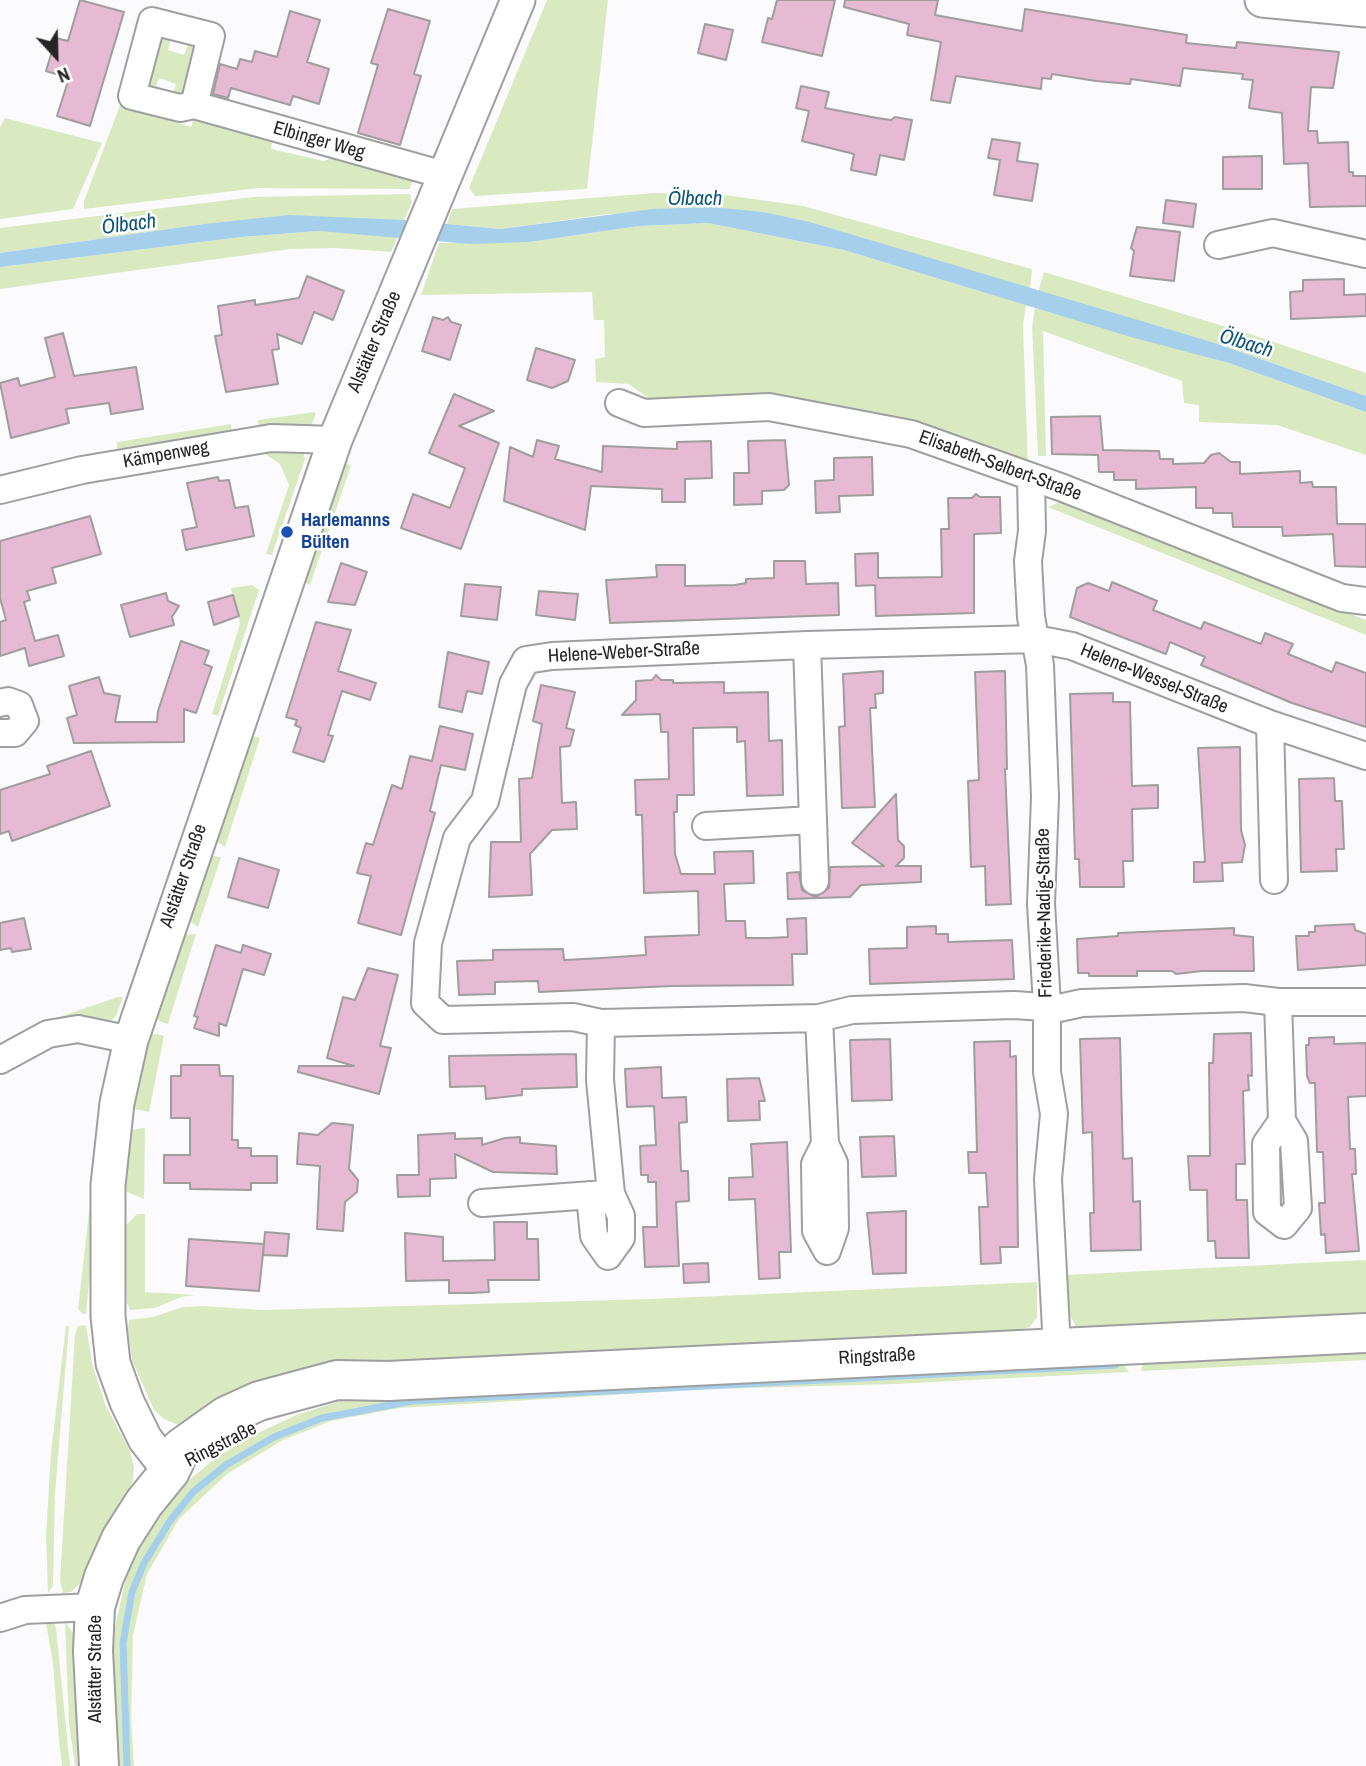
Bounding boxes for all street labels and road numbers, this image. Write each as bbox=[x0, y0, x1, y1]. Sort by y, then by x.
street label: Elbinger Weg bbox=[271, 117, 367, 165]
street label: Alstätter Straße bbox=[343, 288, 407, 396]
street label: Elisabeth-Selbert-Straße bbox=[916, 426, 1084, 506]
street label: Kämpenweg bbox=[121, 436, 211, 474]
street label: Helene-Weber-Straße bbox=[547, 638, 701, 668]
street label: Helene-Wessel-Straße bbox=[1077, 639, 1231, 719]
street label: Alstätter Straße bbox=[156, 821, 212, 931]
street label: Friederike-Nadig-Straße bbox=[1032, 828, 1058, 998]
street label: Ringstraße bbox=[838, 1344, 916, 1370]
street label: Ringstraße bbox=[181, 1417, 261, 1473]
street label: Alstätter Straße bbox=[85, 1615, 107, 1723]

